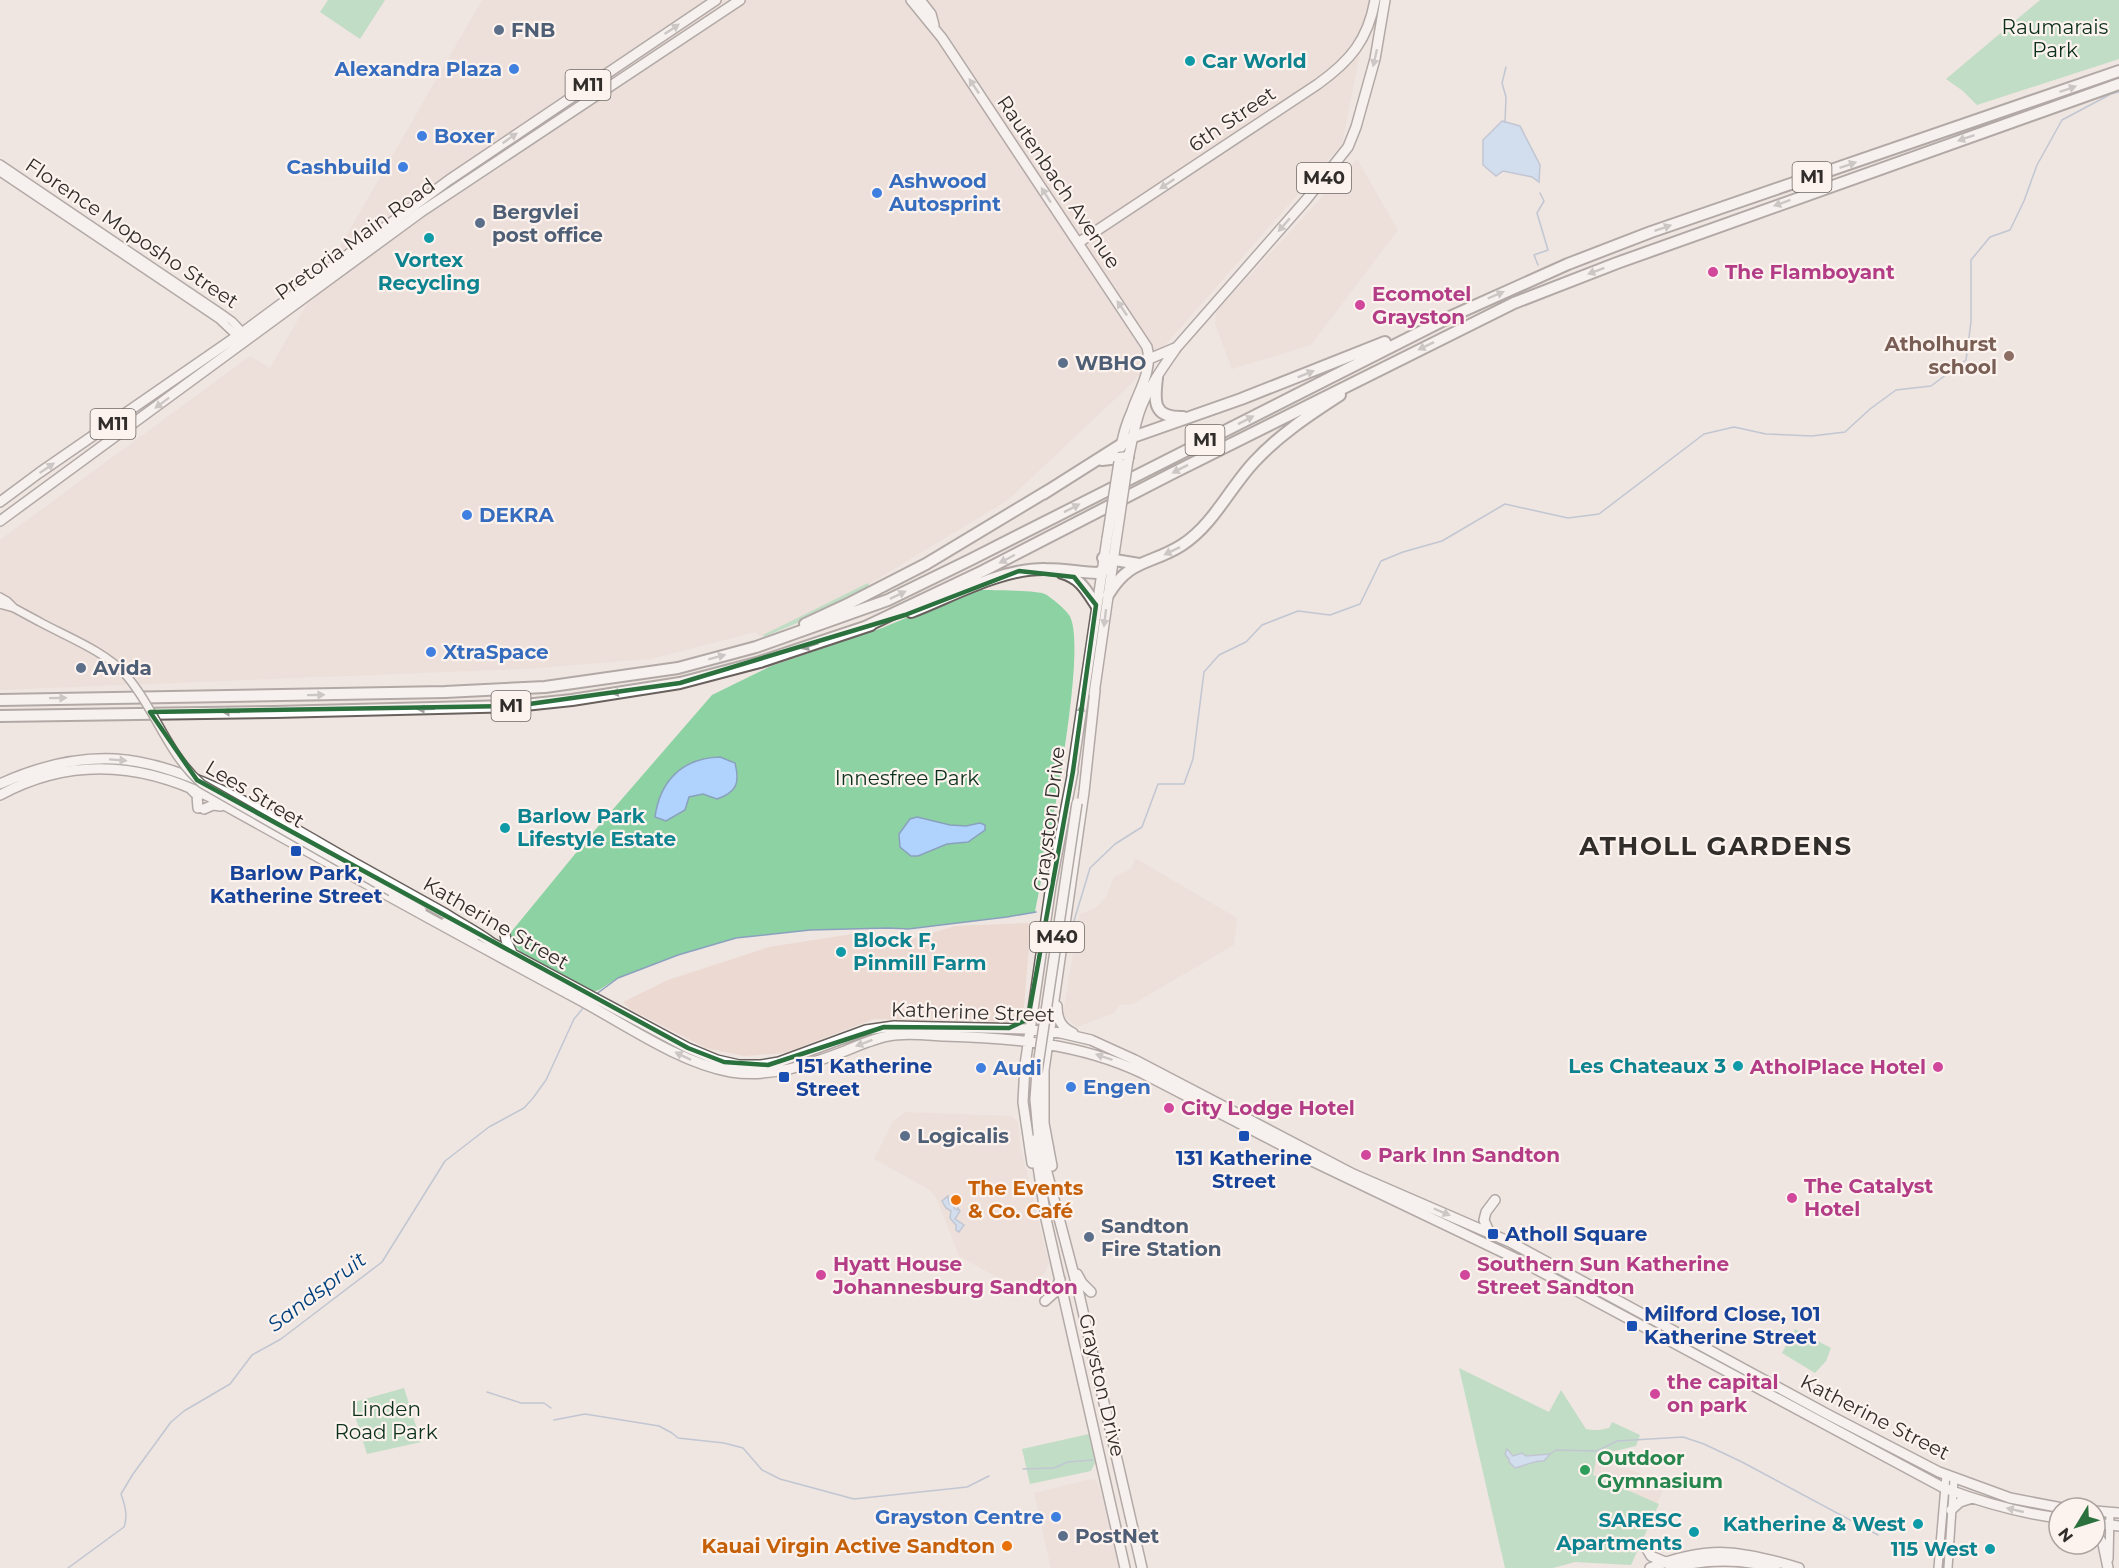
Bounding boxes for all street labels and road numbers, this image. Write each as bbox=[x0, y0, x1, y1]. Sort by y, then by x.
road number: M11 bbox=[566, 70, 610, 100]
street label: 6th Street bbox=[1184, 81, 1280, 157]
street label: Rautenbach Avenue bbox=[992, 91, 1126, 273]
street label: Florence Moposho Street bbox=[21, 153, 243, 313]
road number: M1 bbox=[1792, 162, 1832, 192]
road number: M40 bbox=[1297, 163, 1351, 193]
street label: Pretoria Main Road bbox=[270, 173, 440, 305]
road number: M11 bbox=[90, 409, 136, 439]
road number: M1 bbox=[1186, 425, 1224, 455]
road number: M1 bbox=[492, 691, 530, 721]
street label: Grayston Drive bbox=[1028, 745, 1070, 893]
street label: Lees Street bbox=[201, 755, 309, 833]
street label: Katherine Street bbox=[419, 872, 573, 974]
road number: M40 bbox=[1030, 922, 1084, 952]
street label: Katherine Street bbox=[891, 997, 1055, 1027]
street label: Grayston Drive bbox=[1074, 1311, 1130, 1459]
street label: Katherine Street bbox=[1796, 1369, 1954, 1465]

